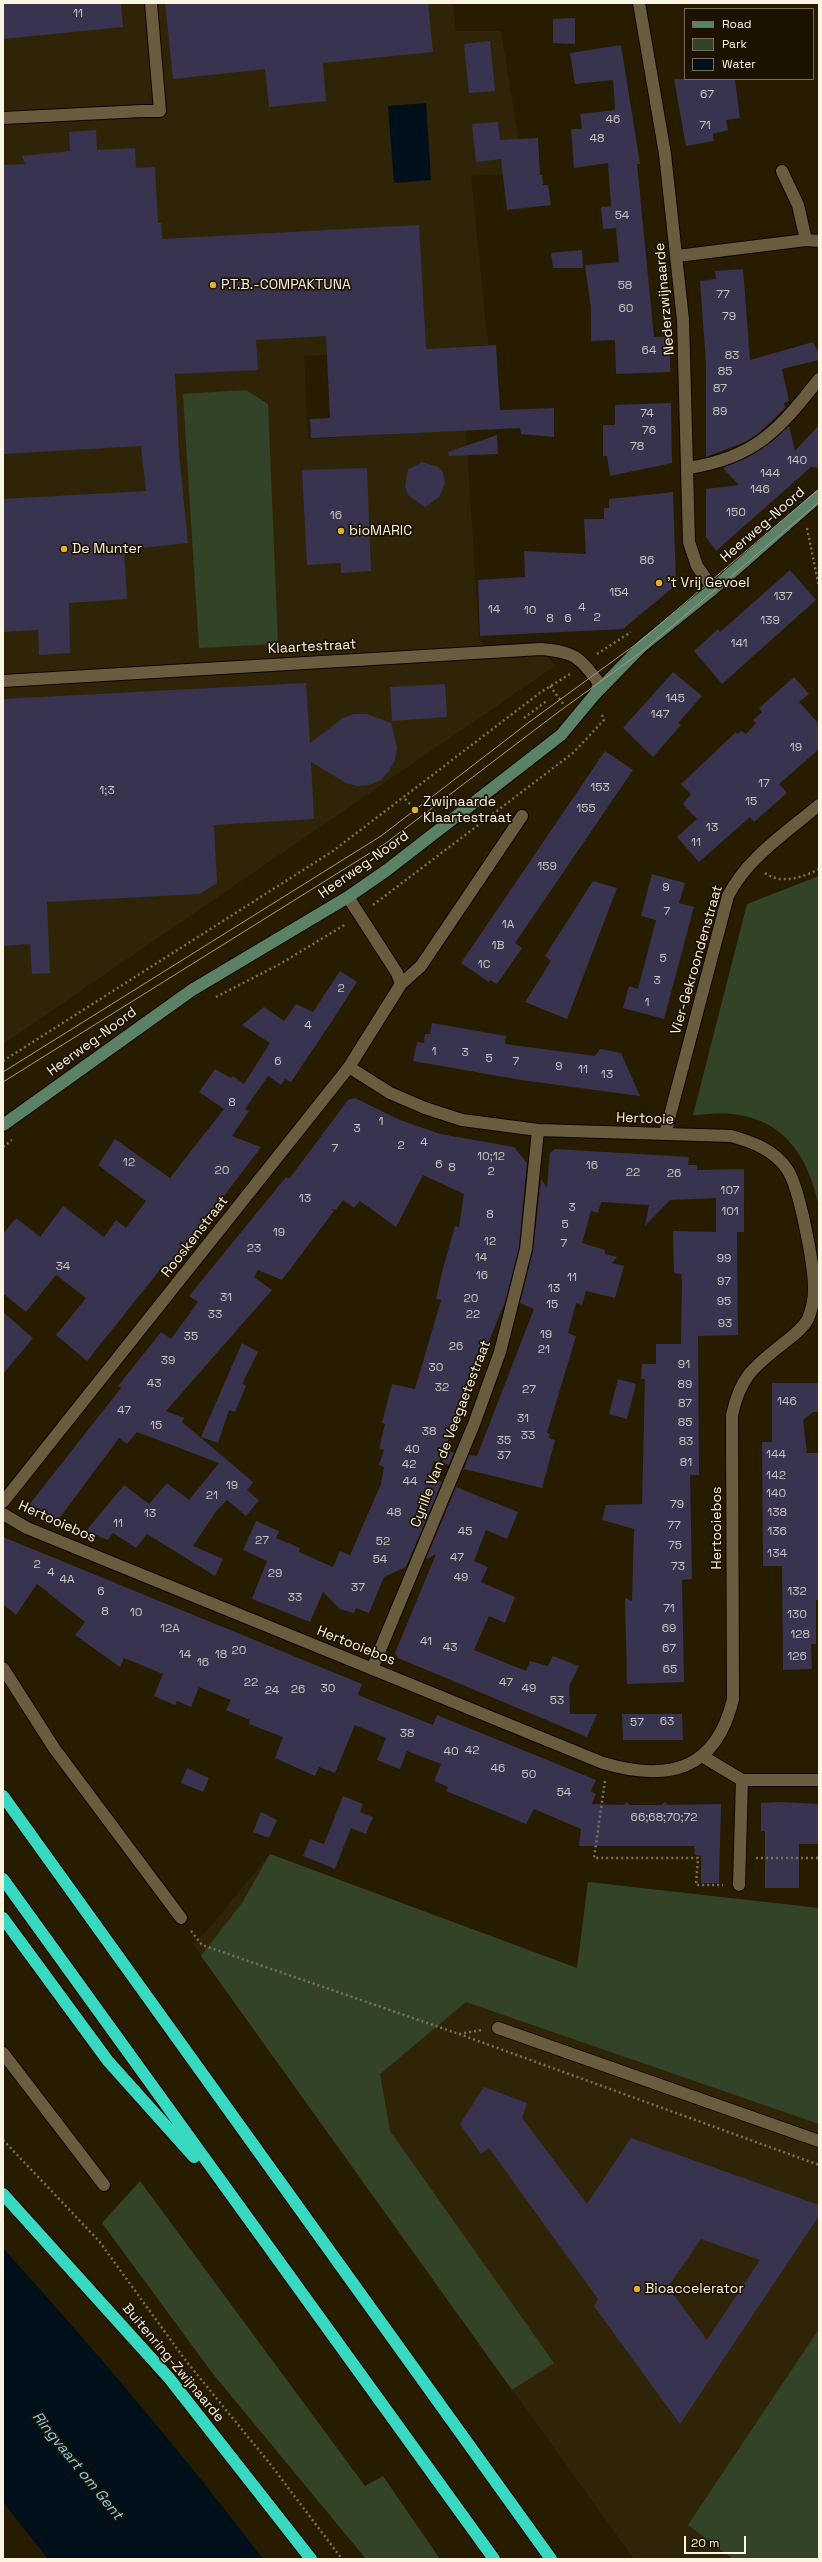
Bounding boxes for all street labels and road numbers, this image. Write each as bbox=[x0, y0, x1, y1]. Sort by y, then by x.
street label: Nederzwijnaarde bbox=[652, 242, 678, 356]
street label: Heerweg-Noord bbox=[717, 484, 809, 566]
street label: Klaartestraat bbox=[267, 636, 357, 658]
street label: Heerweg-Noord bbox=[316, 828, 412, 902]
street label: Vier-Gekroondenstraat bbox=[668, 883, 726, 1037]
street label: Heerweg-Noord bbox=[44, 1004, 140, 1080]
street label: Hertooie bbox=[616, 1110, 674, 1128]
street label: Rooskenstraat bbox=[158, 1193, 232, 1281]
street label: Cyrille Van de Veegaetestraat bbox=[407, 1338, 495, 1530]
street label: Hertooiebos bbox=[709, 1486, 725, 1570]
street label: Hertooiebos bbox=[16, 1497, 98, 1547]
street label: Hertooiebos bbox=[314, 1623, 398, 1669]
street label: Buitenring-Zwijnaarde bbox=[118, 2300, 228, 2426]

